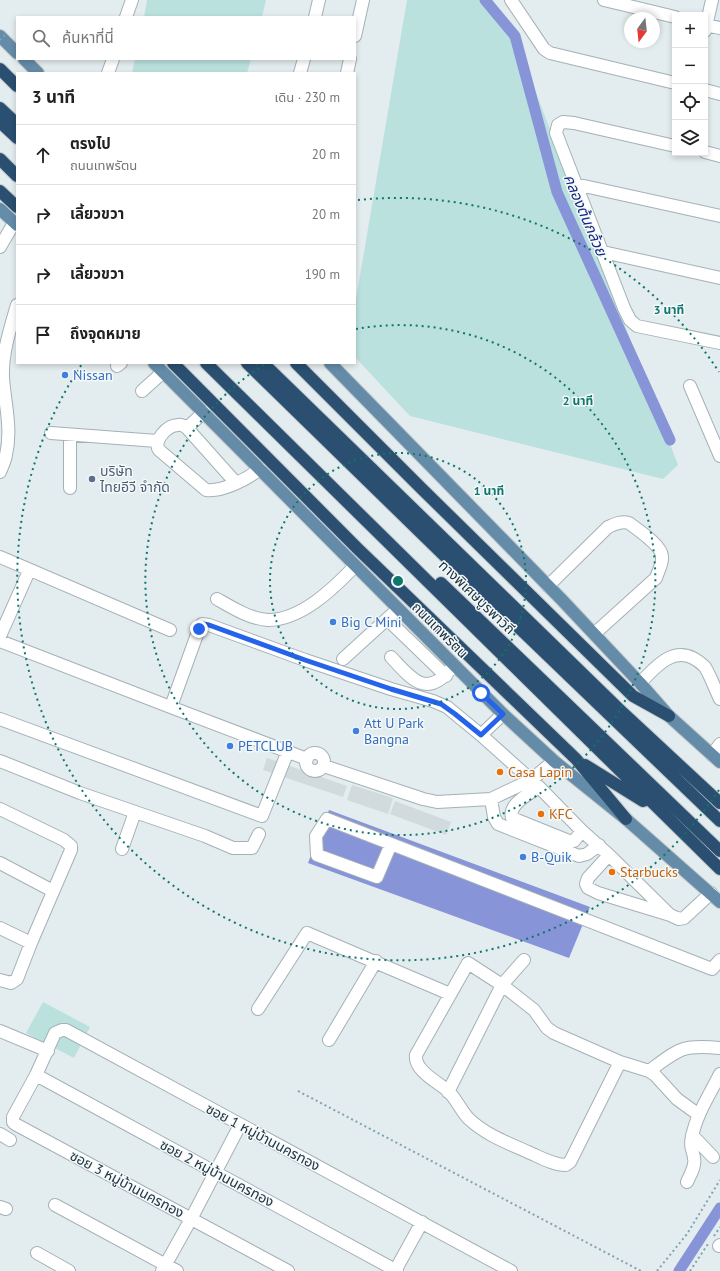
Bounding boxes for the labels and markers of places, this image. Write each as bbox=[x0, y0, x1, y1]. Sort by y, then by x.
place label: Nissan bbox=[73, 366, 113, 384]
marker: Nissan bbox=[60, 370, 70, 380]
place label: บริษัท ไทยอีวี จำกัด bbox=[99, 462, 170, 496]
marker: บริษัท ไทยอีวี จำกัด bbox=[87, 474, 97, 484]
centre of rings bbox=[391, 574, 405, 588]
place label: Big C Mini bbox=[341, 613, 402, 631]
marker: Big C Mini bbox=[328, 617, 338, 627]
place label: Att U Park Bangna bbox=[364, 714, 424, 748]
marker: Att U Park Bangna bbox=[351, 726, 361, 736]
place label: PETCLUB bbox=[238, 737, 293, 755]
marker: PETCLUB bbox=[225, 741, 235, 751]
place label: Casa Lapin bbox=[508, 763, 572, 781]
marker: Casa Lapin bbox=[495, 767, 505, 777]
place label: KFC bbox=[549, 805, 573, 823]
marker: KFC bbox=[536, 809, 546, 819]
place label: B-Quik bbox=[531, 848, 572, 866]
marker: B-Quik bbox=[518, 852, 528, 862]
place label: Starbucks bbox=[620, 863, 678, 881]
marker: Starbucks bbox=[607, 867, 617, 877]

